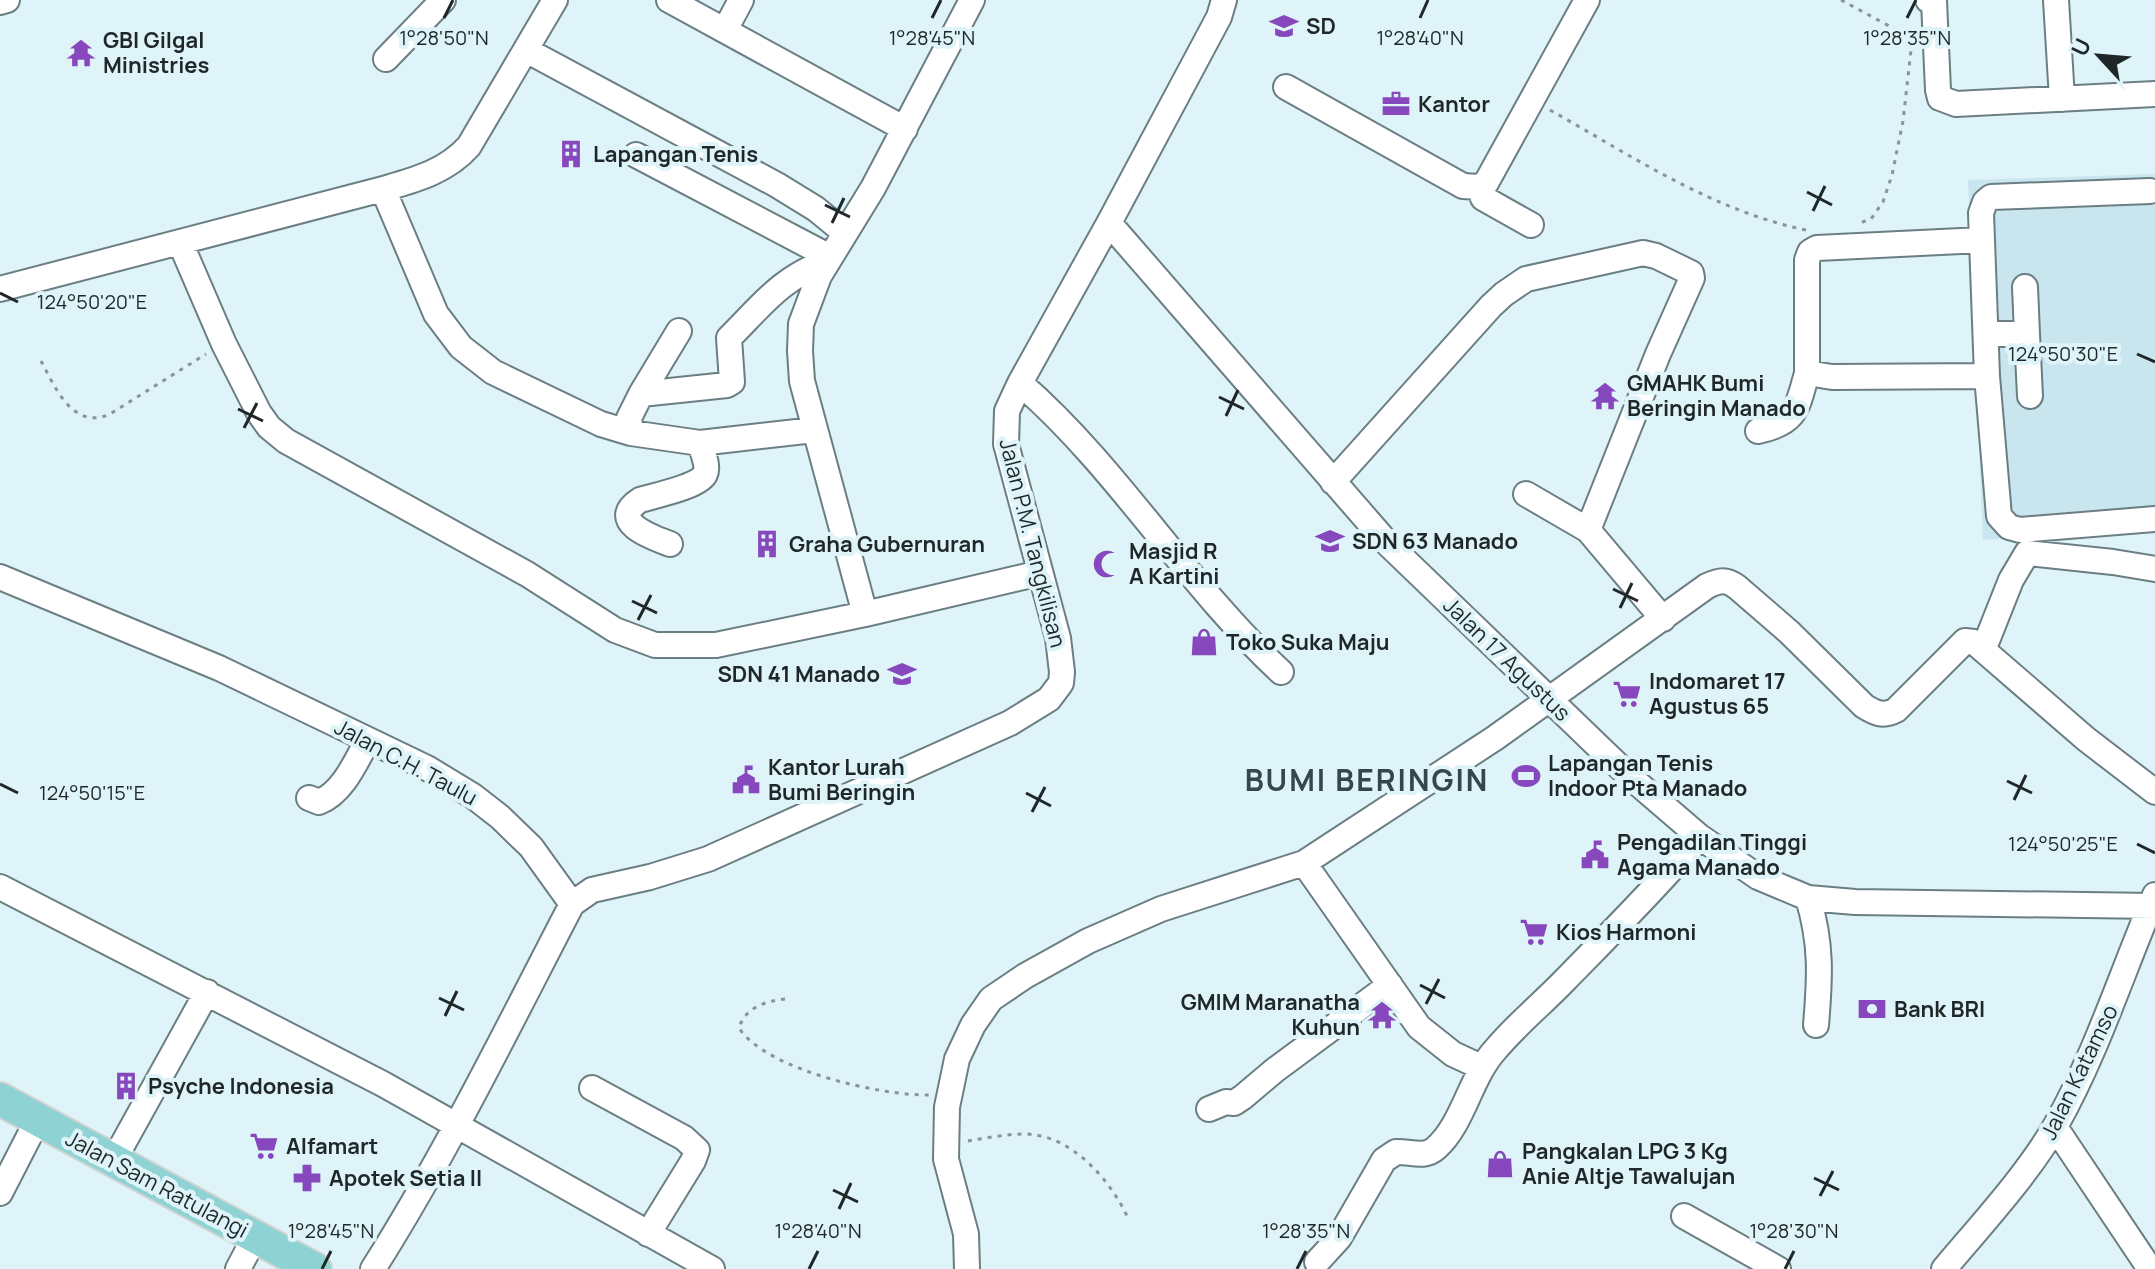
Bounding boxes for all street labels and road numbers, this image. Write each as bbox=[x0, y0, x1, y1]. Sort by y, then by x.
street label: Jalan P.M. Tangkilisan bbox=[993, 435, 1073, 651]
street label: Jalan 17 Agustus bbox=[1437, 590, 1577, 728]
street label: Jalan C.H. Taulu bbox=[329, 712, 483, 812]
street label: Jalan Katamso bbox=[2033, 999, 2125, 1145]
street label: Jalan Sam Ratulangi bbox=[60, 1123, 254, 1245]

